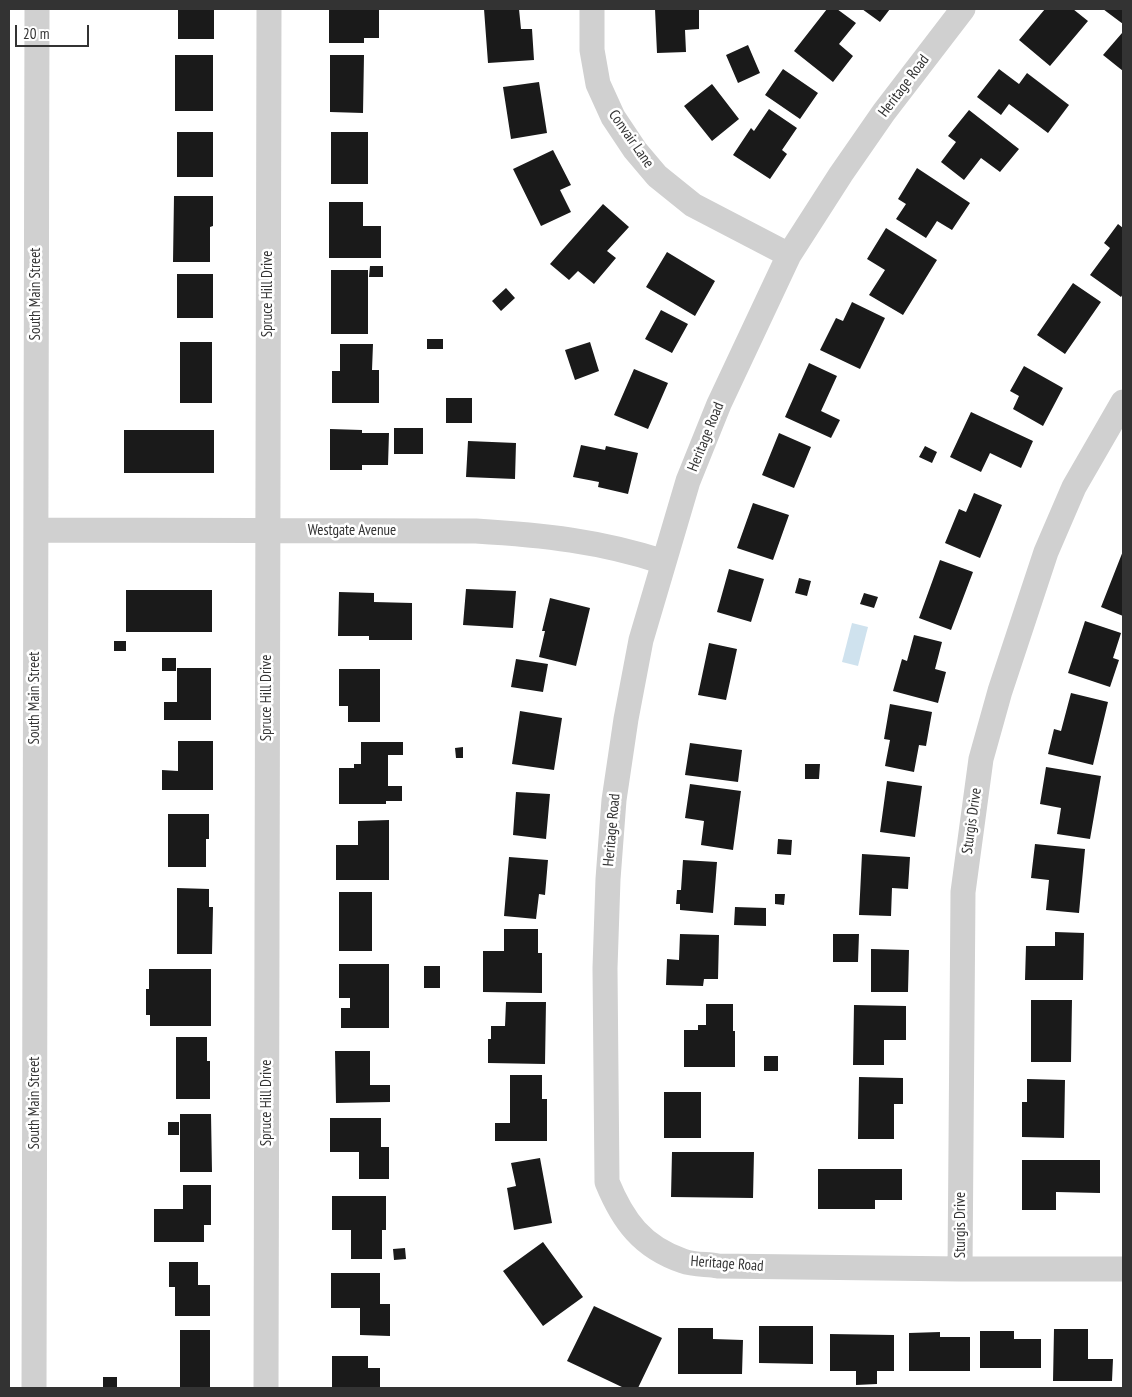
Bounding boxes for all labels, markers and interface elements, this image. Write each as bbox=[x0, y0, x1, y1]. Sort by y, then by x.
scale bar bbox=[18, 15, 91, 47]
text: 20 m bbox=[23, 24, 49, 43]
street label: Heritage Road bbox=[875, 51, 933, 121]
street label: Convair Lane bbox=[605, 107, 657, 171]
street label: South Main Street bbox=[27, 248, 45, 340]
street label: Spruce Hill Drive bbox=[259, 251, 277, 337]
street label: Heritage Road bbox=[684, 400, 728, 474]
street label: Westgate Avenue bbox=[308, 522, 396, 540]
street label: South Main Street bbox=[26, 652, 44, 744]
street label: Spruce Hill Drive bbox=[258, 655, 276, 741]
street label: Sturgis Drive bbox=[958, 787, 986, 855]
street label: Heritage Road bbox=[600, 793, 624, 867]
street label: South Main Street bbox=[26, 1057, 44, 1149]
street label: Spruce Hill Drive bbox=[258, 1060, 276, 1146]
street label: Sturgis Drive bbox=[952, 1192, 970, 1258]
street label: Heritage Road bbox=[690, 1252, 764, 1276]

